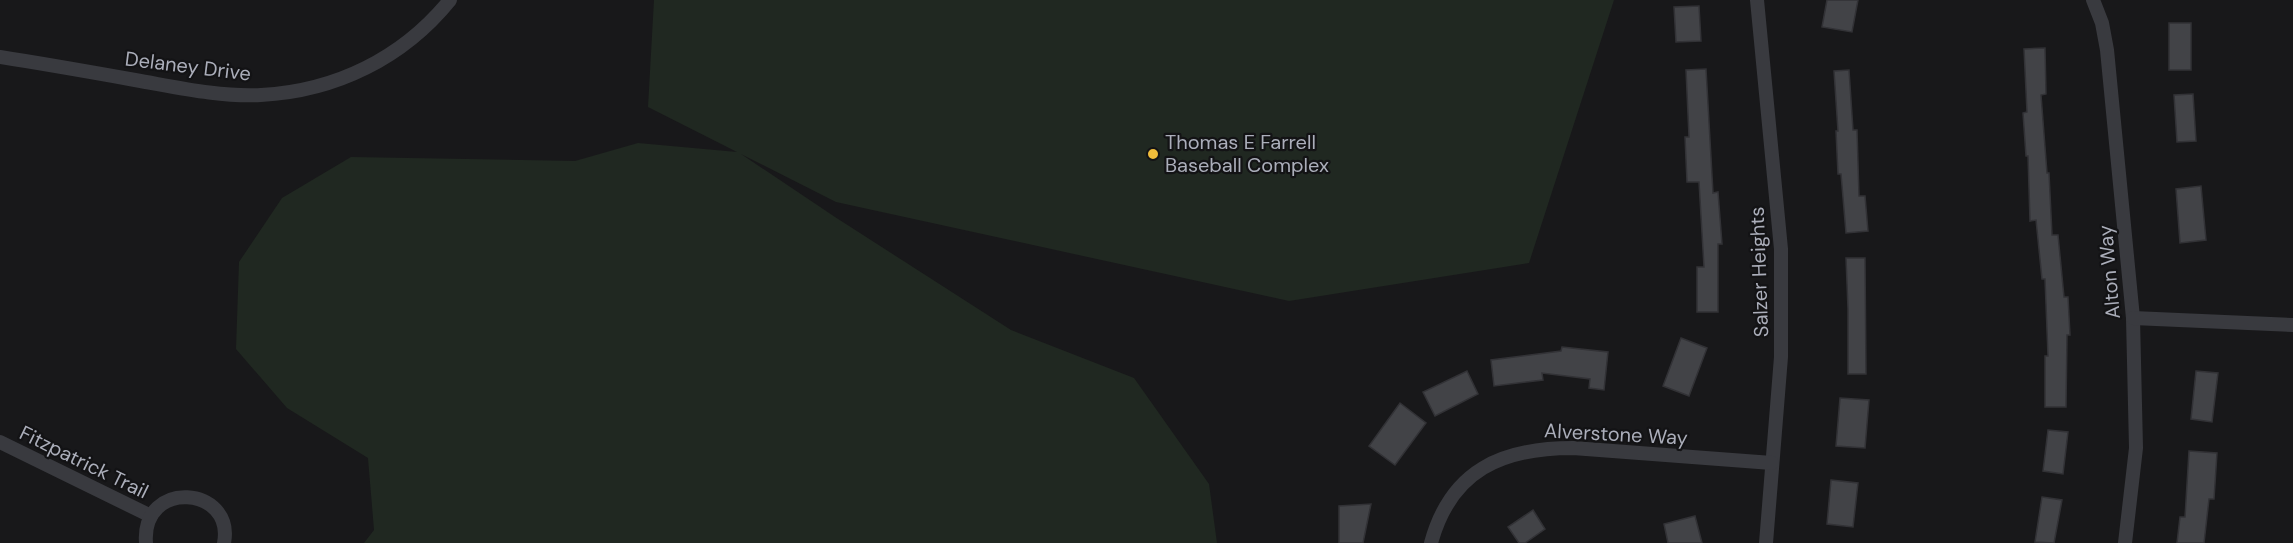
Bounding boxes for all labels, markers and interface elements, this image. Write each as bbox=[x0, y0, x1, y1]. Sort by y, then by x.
street label: Delaney Drive bbox=[124, 45, 252, 87]
place label: Thomas E Farrell Baseball Complex bbox=[1165, 129, 1329, 178]
marker: Thomas E Farrell Baseball Complex bbox=[1146, 147, 1160, 161]
street label: Salzer Heights bbox=[1744, 206, 1774, 338]
street label: Alton Way bbox=[2092, 224, 2126, 320]
street label: Alverstone Way bbox=[1544, 417, 1688, 451]
street label: Fitzpatrick Trail bbox=[15, 420, 153, 504]

